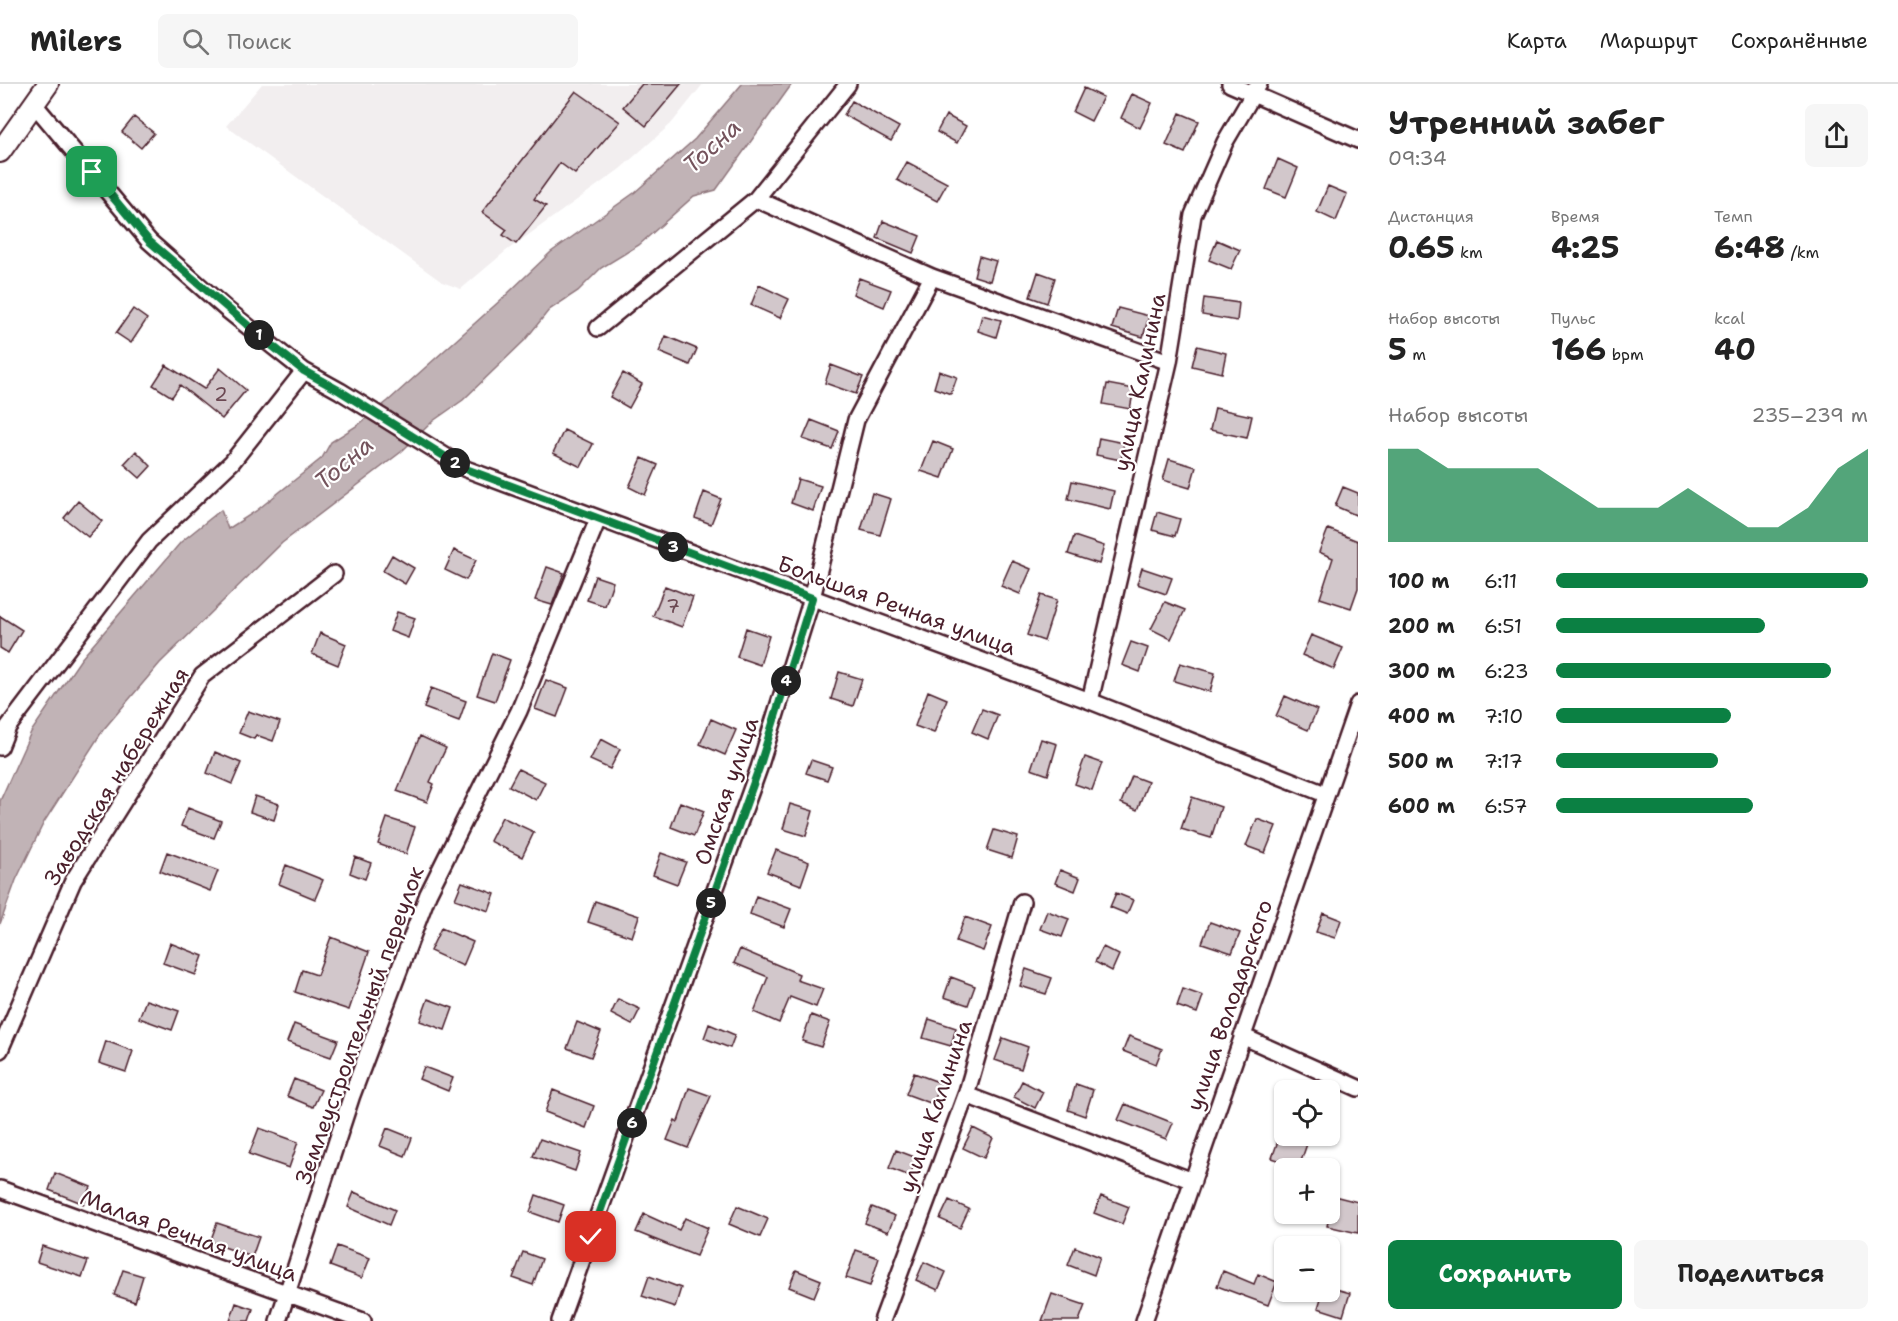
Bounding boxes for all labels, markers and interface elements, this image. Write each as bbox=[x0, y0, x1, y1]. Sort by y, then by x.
search box bbox=[158, 14, 578, 68]
text: Milers bbox=[30, 22, 122, 60]
icon: search bbox=[179, 25, 212, 58]
text: Поиск bbox=[227, 27, 292, 56]
text: Карта bbox=[1507, 27, 1567, 55]
text: Маршрут bbox=[1600, 27, 1698, 55]
text: Сохранённые bbox=[1731, 27, 1868, 55]
text: Утренний забег bbox=[1388, 100, 1665, 145]
button: share bbox=[1805, 104, 1868, 167]
water label: Тосна bbox=[676, 111, 748, 181]
text: 09:34 bbox=[1388, 145, 1447, 171]
pin bbox=[66, 146, 117, 197]
icon: arrive bbox=[75, 155, 108, 188]
text: Дистанция bbox=[1388, 206, 1474, 227]
text: Время bbox=[1551, 206, 1600, 227]
text: Темп bbox=[1714, 206, 1753, 227]
text: 0.65 bbox=[1388, 227, 1455, 268]
text: 4:25 bbox=[1551, 227, 1619, 268]
text: 6:48 bbox=[1714, 227, 1785, 268]
text: km bbox=[1455, 242, 1483, 263]
text: /km bbox=[1785, 242, 1819, 263]
street label: улица Калинина bbox=[1106, 290, 1173, 474]
text: Набор высоты bbox=[1388, 308, 1500, 329]
text: Пульс bbox=[1551, 308, 1596, 329]
text: kcal bbox=[1714, 308, 1745, 329]
pin: 1 bbox=[244, 320, 274, 350]
text: 1 bbox=[255, 324, 263, 345]
text: 5 bbox=[1388, 329, 1407, 370]
text: 166 bbox=[1551, 329, 1606, 370]
text: 40 bbox=[1714, 329, 1756, 370]
text: m bbox=[1407, 344, 1426, 365]
text: bpm bbox=[1606, 344, 1644, 365]
house number: 2 bbox=[214, 381, 228, 407]
text: Набор высоты bbox=[1388, 402, 1528, 428]
text: 235–239 m bbox=[1751, 402, 1868, 428]
water label: Тосна bbox=[308, 429, 380, 497]
pin: 2 bbox=[440, 448, 470, 478]
text: 2 bbox=[449, 452, 461, 473]
pin: 3 bbox=[658, 532, 688, 562]
text: 3 bbox=[667, 536, 679, 557]
street label: Большая Речная улица bbox=[774, 549, 1020, 662]
text: 100 m bbox=[1388, 568, 1450, 594]
text: 6:11 bbox=[1484, 568, 1517, 594]
house number: 7 bbox=[666, 593, 680, 619]
text: 200 m bbox=[1388, 613, 1455, 639]
text: 6:51 bbox=[1484, 613, 1522, 639]
text: 300 m bbox=[1388, 658, 1455, 684]
text: 6:23 bbox=[1484, 658, 1529, 684]
street label: Заводская набережная bbox=[37, 662, 195, 891]
pin: 4 bbox=[771, 666, 801, 696]
text: 4 bbox=[780, 670, 792, 691]
text: 400 m bbox=[1388, 703, 1455, 729]
text: 7:10 bbox=[1484, 703, 1523, 729]
street label: Омская улица bbox=[688, 713, 765, 869]
text: 500 m bbox=[1388, 748, 1454, 774]
text: 7:17 bbox=[1484, 748, 1523, 774]
text: 600 m bbox=[1388, 793, 1455, 819]
text: 6:57 bbox=[1484, 793, 1528, 819]
street label: Землеустроительный переулок bbox=[288, 862, 431, 1188]
pin: 5 bbox=[696, 888, 726, 918]
text: 5 bbox=[706, 892, 716, 913]
street label: улица Володарского bbox=[1180, 896, 1279, 1115]
street label: улица Калинина bbox=[892, 1015, 979, 1197]
map controls bbox=[1274, 1080, 1340, 1302]
button: locate bbox=[1274, 1080, 1340, 1146]
pin: 6 bbox=[617, 1108, 647, 1138]
text: 6 bbox=[626, 1112, 638, 1133]
button: + bbox=[1274, 1158, 1340, 1224]
street label: Малая Речная улица bbox=[76, 1183, 302, 1288]
pin bbox=[565, 1211, 616, 1262]
icon: check bbox=[574, 1220, 607, 1253]
button: − bbox=[1274, 1236, 1340, 1302]
button: Сохранить bbox=[1388, 1240, 1622, 1309]
button: Поделиться bbox=[1634, 1240, 1868, 1309]

